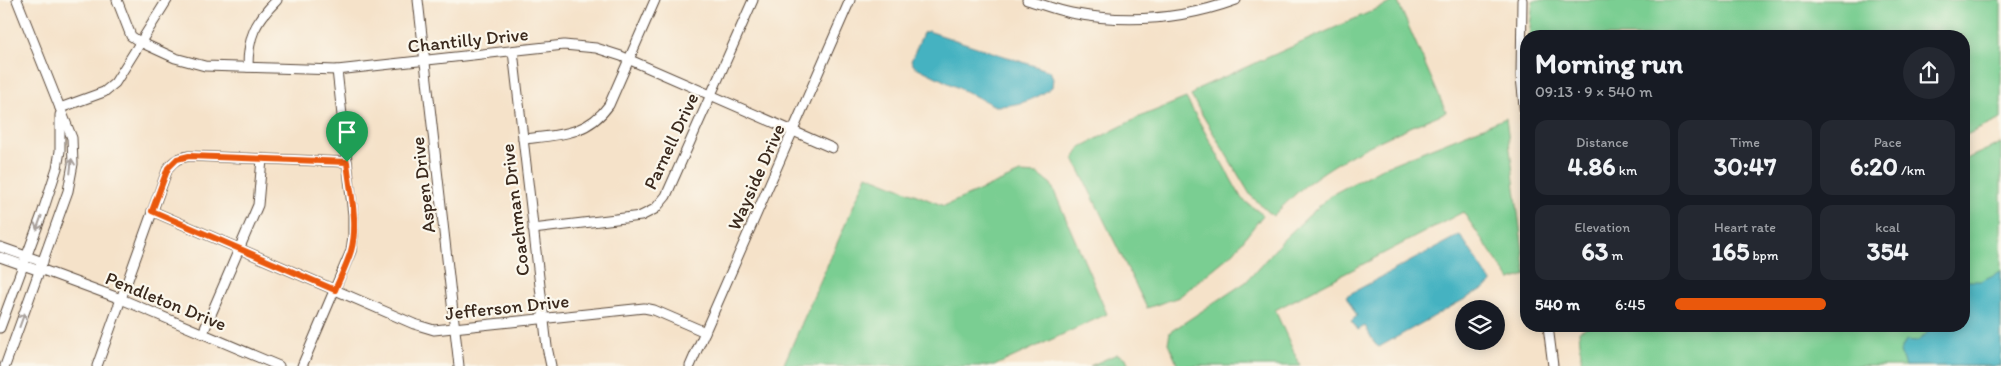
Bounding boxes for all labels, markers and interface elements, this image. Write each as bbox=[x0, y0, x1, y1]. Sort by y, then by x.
street label: Chantilly Drive bbox=[406, 22, 530, 58]
text: Morning run bbox=[1535, 46, 1683, 80]
button: share bbox=[1903, 47, 1955, 99]
text: 09:13 · 9 × 540 m bbox=[1535, 82, 1653, 101]
street label: Parnell Drive bbox=[639, 89, 703, 193]
pin bbox=[326, 111, 368, 162]
icon: arrive bbox=[333, 118, 361, 146]
street label: Wayside Drive bbox=[722, 120, 790, 234]
text: Distance bbox=[1576, 134, 1629, 151]
text: Time bbox=[1730, 134, 1760, 151]
text: Pace bbox=[1874, 134, 1902, 151]
street label: Aspen Drive bbox=[406, 135, 440, 235]
street label: Coachman Drive bbox=[495, 142, 535, 278]
text: 4.86 bbox=[1567, 151, 1616, 181]
text: 30:47 bbox=[1714, 151, 1776, 181]
text: 6:20 bbox=[1850, 151, 1898, 181]
one-way arrow bbox=[67, 158, 76, 174]
text: km bbox=[1616, 162, 1637, 179]
text: /km bbox=[1898, 162, 1925, 179]
one-way arrow bbox=[34, 215, 43, 230]
text: Elevation bbox=[1575, 219, 1630, 236]
text: Heart rate bbox=[1714, 219, 1776, 236]
text: kcal bbox=[1875, 219, 1900, 236]
text: 63 bbox=[1581, 236, 1608, 266]
text: 165 bbox=[1711, 236, 1749, 266]
text: 354 bbox=[1867, 236, 1909, 266]
text: m bbox=[1608, 247, 1623, 264]
text: bpm bbox=[1749, 247, 1779, 264]
street label: Pendleton Drive bbox=[102, 266, 230, 336]
street label: Jefferson Drive bbox=[444, 289, 570, 325]
text: 540 m bbox=[1535, 295, 1580, 314]
text: 6:45 bbox=[1615, 295, 1645, 314]
map controls bbox=[1455, 300, 1505, 350]
button: layers bbox=[1455, 300, 1505, 350]
one-way arrow bbox=[18, 313, 27, 328]

